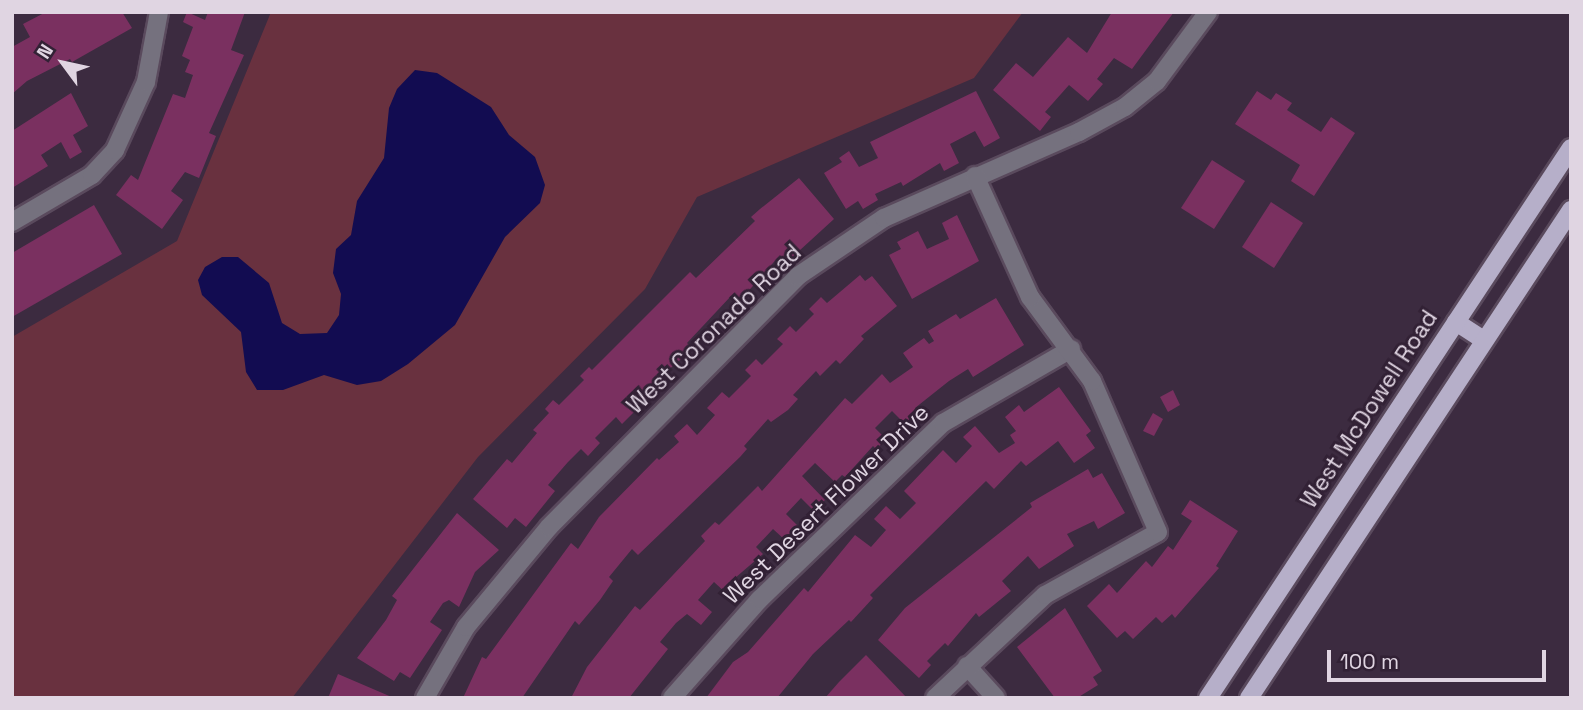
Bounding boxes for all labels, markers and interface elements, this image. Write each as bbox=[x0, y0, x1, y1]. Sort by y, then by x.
north arrow bbox=[28, 28, 98, 98]
text: N bbox=[31, 39, 59, 63]
street label: West Coronado Road bbox=[621, 239, 807, 419]
street label: West McDowell Road bbox=[1295, 305, 1443, 513]
street label: West Desert Flower Drive bbox=[717, 399, 935, 609]
scale bar bbox=[1331, 636, 1550, 680]
text: 100 m bbox=[1340, 648, 1399, 675]

